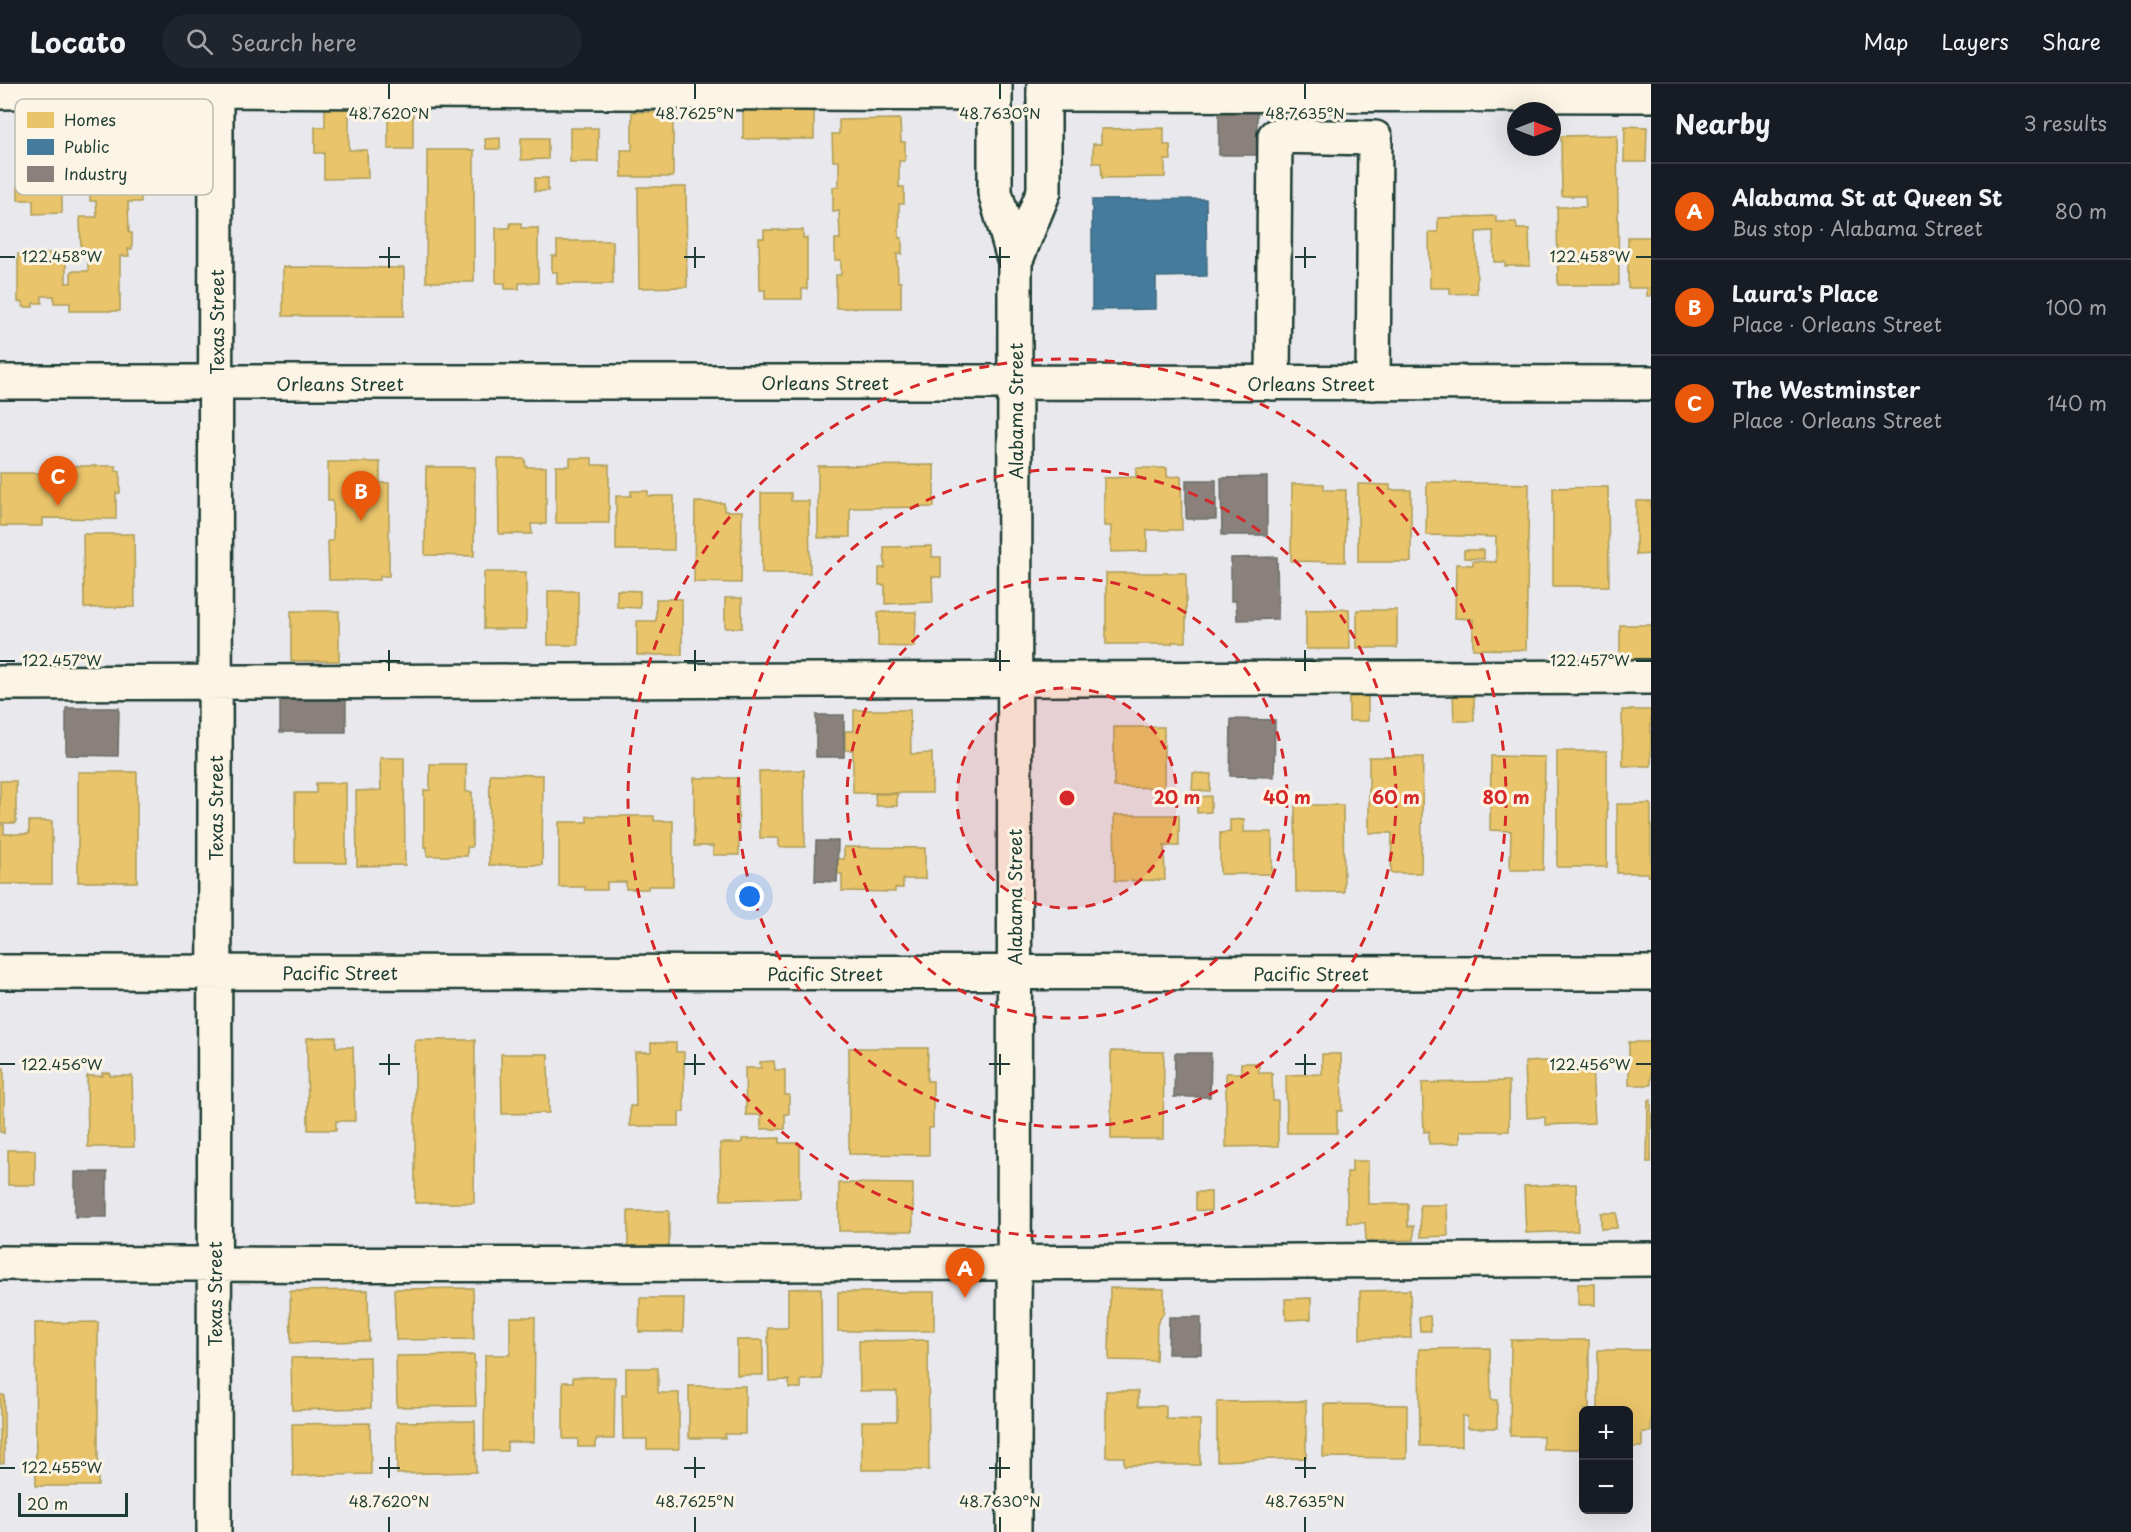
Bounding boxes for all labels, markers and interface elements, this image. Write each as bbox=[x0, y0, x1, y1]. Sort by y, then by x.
search box bbox=[162, 14, 582, 68]
text: Locato bbox=[30, 20, 126, 63]
icon: search bbox=[183, 25, 216, 58]
text: Search here bbox=[231, 25, 357, 58]
text: Map bbox=[1864, 25, 1908, 57]
text: Layers bbox=[1941, 25, 2009, 57]
text: Share bbox=[2042, 25, 2101, 57]
legend bbox=[15, 99, 213, 195]
text: 48.7620°N bbox=[349, 101, 429, 124]
text: 48.7625°N bbox=[655, 101, 735, 124]
text: 48.7630°N bbox=[959, 101, 1041, 124]
text: 48.7635°N bbox=[1265, 101, 1345, 124]
north arrow bbox=[1507, 102, 1561, 156]
text: Nearby bbox=[1675, 104, 1770, 143]
text: Homes bbox=[64, 107, 116, 131]
text: 3 results bbox=[2024, 108, 2107, 138]
text: Public bbox=[64, 134, 109, 158]
text: Industry bbox=[64, 161, 127, 185]
text: Alabama St at Queen St bbox=[1732, 180, 2003, 213]
text: A bbox=[1687, 196, 1702, 226]
text: 80 m bbox=[2055, 196, 2107, 226]
text: Bus stop · Alabama Street bbox=[1732, 213, 1983, 243]
text: 122.458°W bbox=[22, 244, 103, 267]
text: 122.458°W bbox=[1550, 244, 1631, 267]
street label: Texas Street bbox=[203, 269, 230, 375]
text: Laura's Place bbox=[1732, 276, 1878, 309]
text: B bbox=[1688, 292, 1701, 322]
text: 100 m bbox=[2046, 292, 2107, 322]
text: Place · Orleans Street bbox=[1732, 309, 1942, 339]
street label: Alabama Street bbox=[1002, 343, 1029, 479]
street label: Orleans Street bbox=[761, 369, 889, 396]
street label: Orleans Street bbox=[276, 370, 404, 397]
street label: Orleans Street bbox=[1247, 370, 1375, 397]
text: The Westminster bbox=[1732, 372, 1920, 405]
text: C bbox=[1687, 388, 1702, 418]
text: 140 m bbox=[2047, 388, 2107, 418]
text: Place · Orleans Street bbox=[1732, 405, 1942, 435]
pin: C bbox=[38, 456, 78, 506]
pin: B bbox=[342, 472, 380, 521]
text: 122.457°W bbox=[22, 648, 102, 671]
text: 122.457°W bbox=[1550, 648, 1630, 671]
street label: Texas Street bbox=[202, 755, 229, 861]
text: 20 m bbox=[1154, 783, 1200, 810]
text: 40 m bbox=[1263, 783, 1311, 810]
text: 60 m bbox=[1372, 783, 1420, 810]
text: 80 m bbox=[1482, 783, 1530, 810]
centre of rings bbox=[1057, 788, 1077, 808]
street label: Alabama Street bbox=[1001, 829, 1028, 965]
your location bbox=[735, 882, 764, 911]
street label: Pacific Street bbox=[282, 959, 398, 986]
street label: Pacific Street bbox=[767, 960, 883, 987]
street label: Pacific Street bbox=[1253, 960, 1369, 987]
text: 122.456°W bbox=[22, 1052, 103, 1075]
text: 122.456°W bbox=[1550, 1052, 1631, 1075]
street label: Texas Street bbox=[201, 1241, 228, 1347]
pin: A bbox=[946, 1248, 984, 1298]
map controls bbox=[1579, 1406, 1633, 1514]
button: + bbox=[1579, 1406, 1633, 1460]
text: 122.455°W bbox=[22, 1455, 103, 1478]
button: − bbox=[1579, 1460, 1633, 1514]
text: 48.7620°N bbox=[349, 1489, 429, 1512]
text: 48.7625°N bbox=[655, 1489, 735, 1512]
text: 48.7630°N bbox=[959, 1489, 1041, 1512]
text: 48.7635°N bbox=[1265, 1489, 1345, 1512]
scale bar bbox=[18, 1490, 128, 1518]
text: 20 m bbox=[27, 1491, 68, 1515]

